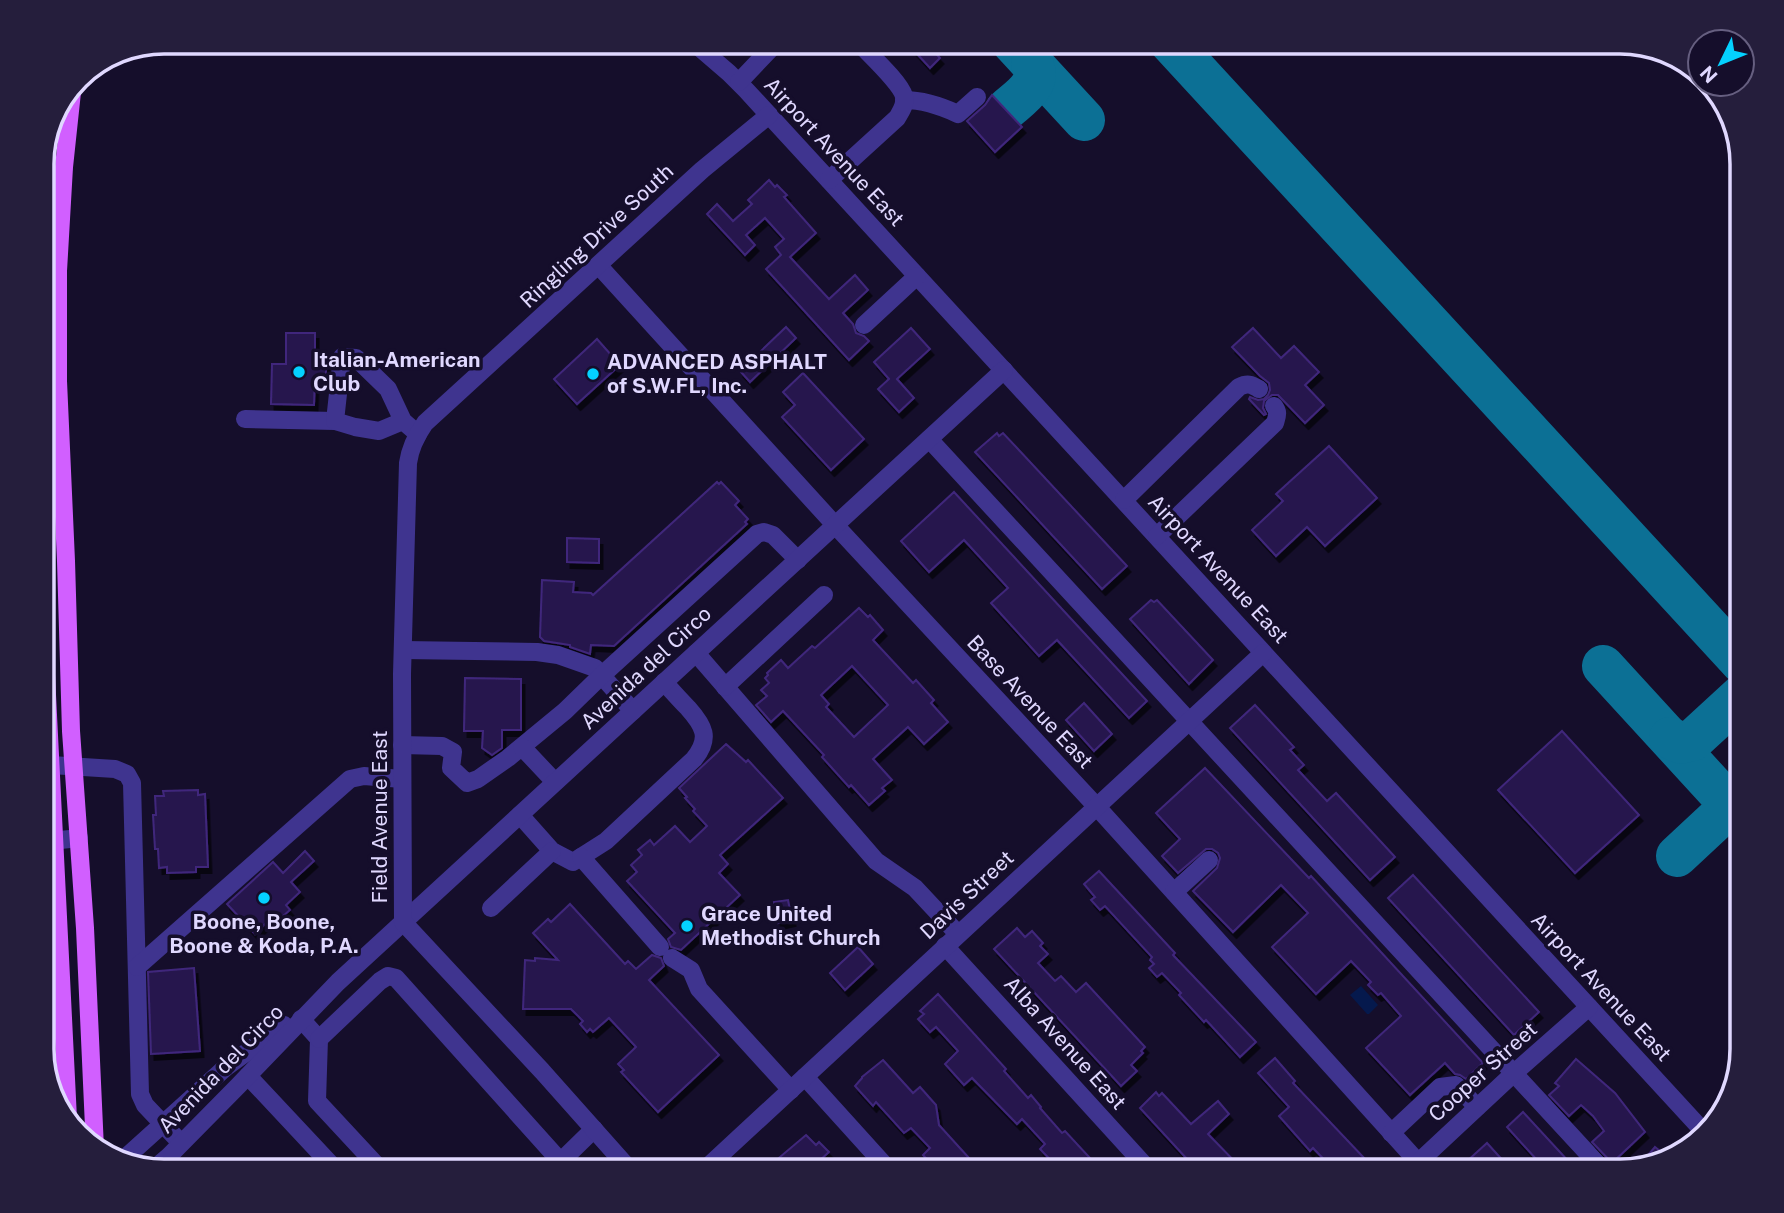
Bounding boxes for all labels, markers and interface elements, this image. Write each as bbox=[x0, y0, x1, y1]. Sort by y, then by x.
north arrow bbox=[1686, 28, 1756, 98]
text: N bbox=[1695, 62, 1722, 88]
street label: Airport Avenue East bbox=[759, 72, 910, 231]
street label: Ringling Drive South bbox=[515, 158, 678, 313]
place label: Italian-American Club bbox=[313, 347, 481, 396]
place label: ADVANCED ASPHALT of S.W.FL, Inc. bbox=[607, 349, 827, 398]
marker: Italian-American Club bbox=[291, 364, 307, 380]
marker: ADVANCED ASPHALT of S.W.FL, Inc. bbox=[585, 366, 601, 382]
street label: Airport Avenue East bbox=[1143, 489, 1294, 648]
street label: Avenida del Circo bbox=[575, 601, 716, 734]
street label: Base Avenue East bbox=[962, 630, 1099, 773]
street label: Field Avenue East bbox=[367, 730, 392, 904]
street label: Davis Street bbox=[915, 845, 1019, 944]
marker: Boone, Boone, Boone & Koda, P.A. bbox=[256, 890, 272, 906]
place label: Grace United Methodist Church bbox=[701, 901, 881, 950]
street label: Airport Avenue East bbox=[1526, 907, 1677, 1066]
place label: Boone, Boone, Boone & Koda, P.A. bbox=[169, 909, 359, 958]
marker: Grace United Methodist Church bbox=[679, 918, 695, 934]
street label: Alba Avenue East bbox=[999, 971, 1132, 1114]
street label: Avenida del Circo bbox=[153, 999, 288, 1138]
street label: Cooper Street bbox=[1423, 1016, 1542, 1127]

